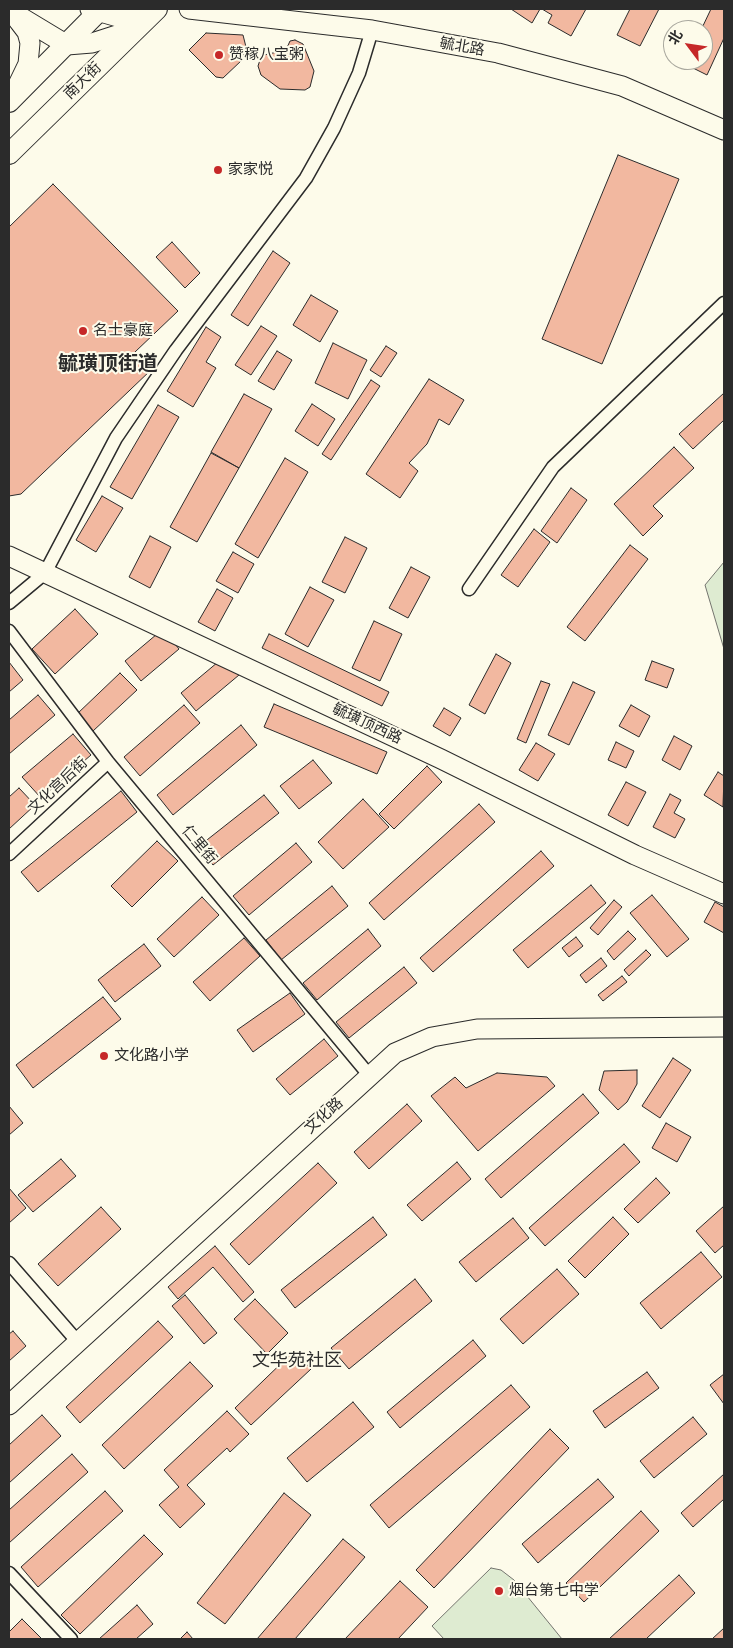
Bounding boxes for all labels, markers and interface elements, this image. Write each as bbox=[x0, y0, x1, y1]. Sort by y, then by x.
north arrow bbox=[663, 20, 713, 70]
text: 北 bbox=[665, 27, 686, 48]
street label: 毓北路 bbox=[438, 34, 486, 60]
place label: 赞稼八宝粥 bbox=[229, 46, 304, 64]
marker: 赞稼八宝粥 bbox=[213, 49, 225, 61]
street label: 南大街 bbox=[61, 59, 105, 103]
place label: 家家悦 bbox=[228, 161, 273, 179]
marker: 家家悦 bbox=[212, 164, 224, 176]
place label: 名士豪庭 bbox=[93, 322, 153, 340]
marker: 名士豪庭 bbox=[77, 325, 89, 337]
district label: 毓璜顶街道 bbox=[58, 352, 158, 376]
street label: 毓璜顶西路 bbox=[329, 700, 405, 748]
street label: 文化宫后街 bbox=[24, 754, 92, 818]
street label: 仁里街 bbox=[178, 822, 220, 868]
place label: 文化路小学 bbox=[114, 1047, 189, 1065]
marker: 文化路小学 bbox=[98, 1050, 110, 1062]
street label: 文化路 bbox=[301, 1094, 347, 1138]
district label: 文华苑社区 bbox=[252, 1350, 342, 1372]
place label: 烟台第七中学 bbox=[509, 1582, 599, 1600]
marker: 烟台第七中学 bbox=[493, 1585, 505, 1597]

